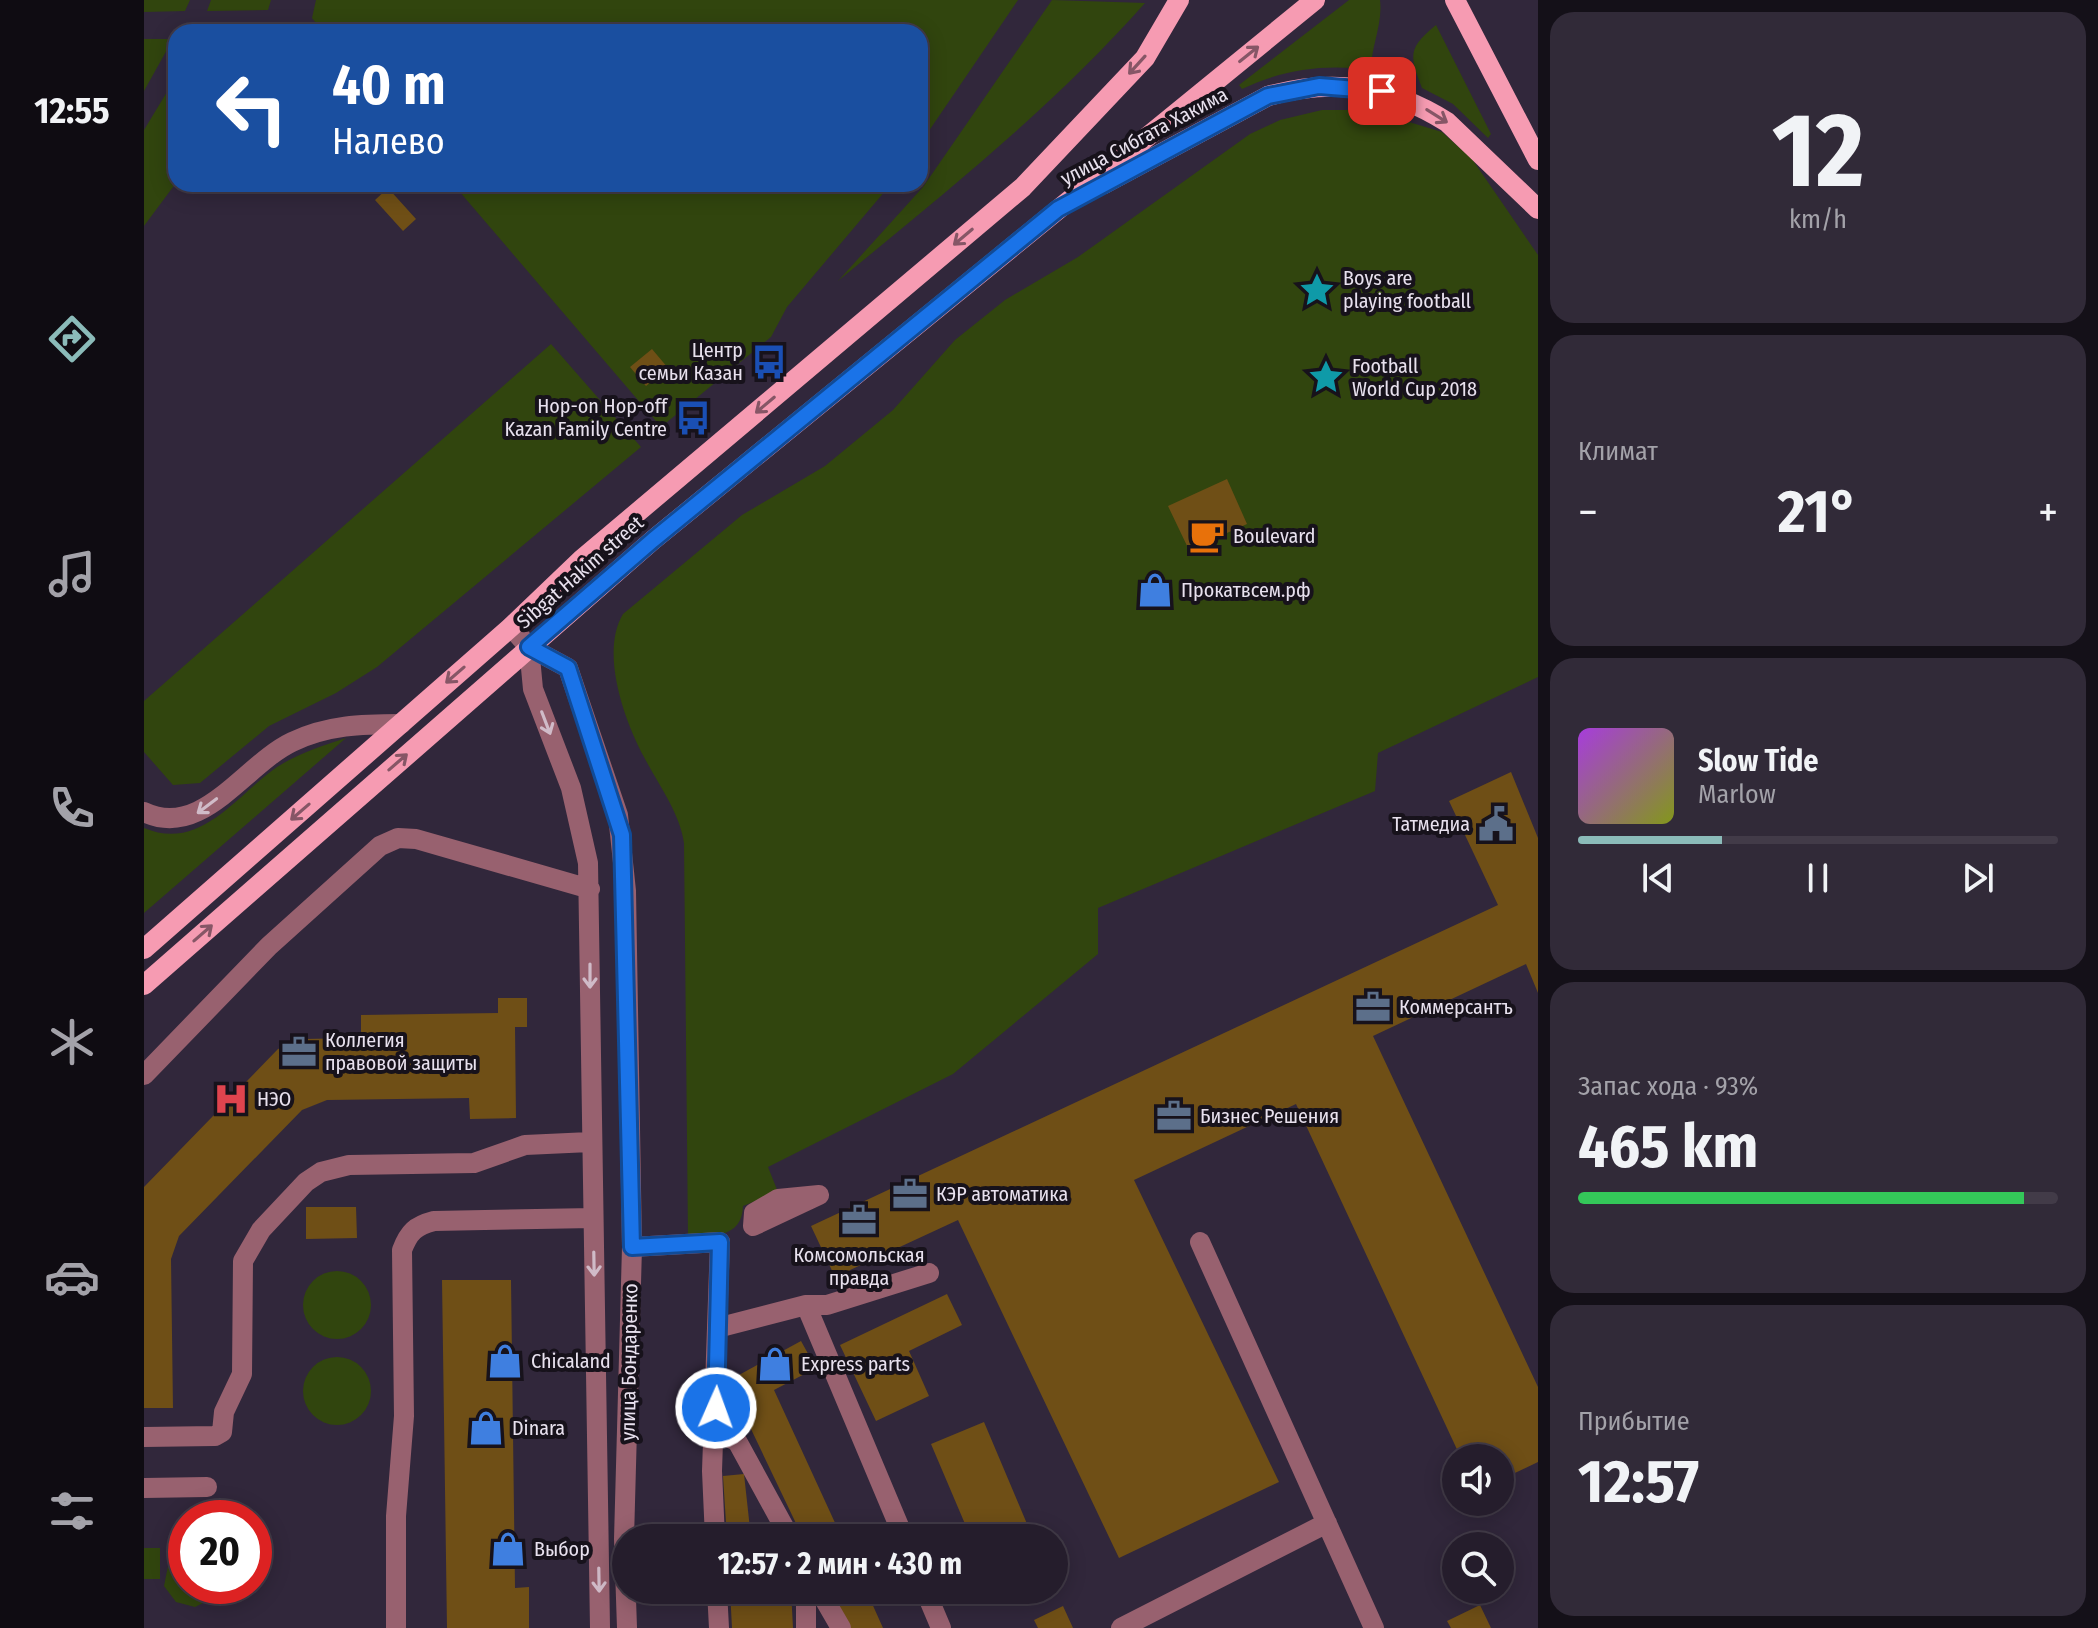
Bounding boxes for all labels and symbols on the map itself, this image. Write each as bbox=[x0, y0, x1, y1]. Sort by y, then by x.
one-way arrow bbox=[1238, 45, 1259, 63]
one-way arrow bbox=[1128, 55, 1146, 75]
pin bbox=[1348, 57, 1416, 125]
street label: улица Сибгата Хакима bbox=[1056, 82, 1232, 190]
one-way arrow bbox=[1425, 108, 1448, 124]
one-way arrow bbox=[953, 228, 974, 246]
place label: Boys are playing football bbox=[1343, 266, 1471, 313]
place icon: Boys are playing football bbox=[1298, 271, 1336, 309]
place label: Центр семьи Казан bbox=[639, 338, 743, 385]
bus stop icon: Центр семьи Казан bbox=[750, 343, 788, 381]
place label: Football World Cup 2018 bbox=[1352, 354, 1477, 401]
place icon: Football World Cup 2018 bbox=[1307, 358, 1345, 396]
place label: Hop-on Hop-off Kazan Family Centre bbox=[505, 394, 669, 441]
one-way arrow bbox=[755, 396, 775, 414]
bus stop icon: Hop-on Hop-off Kazan Family Centre bbox=[674, 399, 712, 437]
street label: Sibgat Hakim street bbox=[512, 510, 649, 633]
cafe icon: Boulevard bbox=[1188, 517, 1226, 555]
place label: Boulevard bbox=[1233, 524, 1315, 548]
shop icon: Прокатвсем.рф bbox=[1136, 571, 1174, 609]
place label: Прокатвсем.рф bbox=[1181, 578, 1311, 602]
one-way arrow bbox=[446, 665, 466, 683]
one-way arrow bbox=[540, 710, 554, 734]
one-way arrow bbox=[388, 753, 408, 771]
one-way arrow bbox=[197, 797, 218, 814]
one-way arrow bbox=[290, 803, 310, 821]
public building icon: Татмедиа bbox=[1477, 805, 1515, 843]
place label: Татмедиа bbox=[1392, 812, 1470, 836]
one-way arrow bbox=[192, 925, 212, 943]
one-way arrow bbox=[582, 962, 598, 989]
office icon: Коммерсантъ bbox=[1354, 988, 1392, 1026]
place label: Коммерсантъ bbox=[1399, 995, 1513, 1019]
place label: Коллегия правовой защиты bbox=[325, 1028, 477, 1075]
office icon: Коллегия правовой защиты bbox=[280, 1033, 318, 1071]
hospital icon: НЭО bbox=[212, 1080, 250, 1118]
place label: НЭО bbox=[257, 1087, 291, 1111]
office icon: Бизнес Решения bbox=[1155, 1097, 1193, 1135]
place label: Бизнес Решения bbox=[1200, 1104, 1339, 1128]
office icon: КЭР автоматика bbox=[891, 1175, 929, 1213]
place label: КЭР автоматика bbox=[936, 1182, 1068, 1206]
office icon: Комсомольская правда bbox=[840, 1201, 878, 1239]
place label: Комсомольская правда bbox=[793, 1243, 925, 1290]
one-way arrow bbox=[586, 1250, 602, 1277]
street label: улица Бондаренко bbox=[616, 1283, 642, 1441]
shop icon: Chicaland bbox=[486, 1342, 524, 1380]
shop icon: Express parts bbox=[756, 1345, 794, 1383]
place label: Chicaland bbox=[531, 1349, 611, 1373]
place label: Express parts bbox=[801, 1352, 910, 1376]
position arrow bbox=[674, 1366, 758, 1450]
shop icon: Dinara bbox=[467, 1409, 505, 1447]
place label: Dinara bbox=[512, 1416, 565, 1440]
speed limit sign: 20 bbox=[168, 1500, 272, 1604]
shop icon: Выбор bbox=[489, 1530, 527, 1568]
place label: Выбор bbox=[534, 1537, 590, 1561]
one-way arrow bbox=[591, 1566, 607, 1593]

